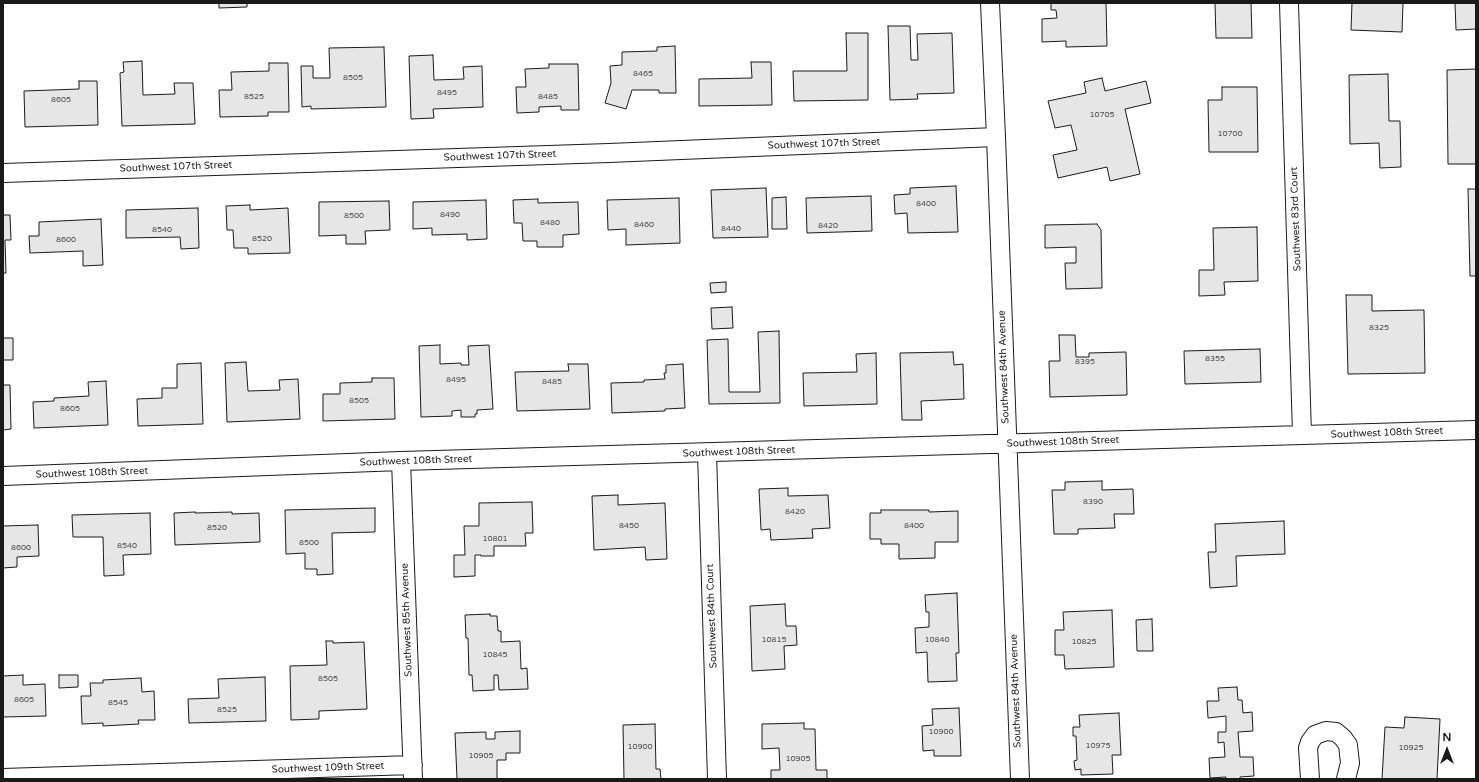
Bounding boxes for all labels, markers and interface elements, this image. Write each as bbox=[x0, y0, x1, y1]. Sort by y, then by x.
house number: 8465 bbox=[633, 69, 653, 79]
house number: 8505 bbox=[343, 73, 363, 83]
house number: 8495 bbox=[437, 88, 457, 98]
house number: 8525 bbox=[244, 92, 264, 102]
house number: 8485 bbox=[538, 92, 558, 102]
house number: 8605 bbox=[51, 95, 71, 105]
house number: 10705 bbox=[1089, 110, 1115, 120]
house number: 10700 bbox=[1217, 129, 1243, 139]
street label: Southwest 107th Street bbox=[767, 136, 881, 152]
street label: Southwest 107th Street bbox=[443, 148, 557, 164]
street label: Southwest 107th Street bbox=[119, 159, 233, 175]
street label: Southwest 83rd Court bbox=[1288, 167, 1304, 271]
house number: 8400 bbox=[916, 199, 936, 209]
house number: 8490 bbox=[440, 210, 460, 220]
house number: 8500 bbox=[344, 211, 364, 221]
house number: 8480 bbox=[540, 218, 560, 228]
house number: 8460 bbox=[634, 220, 654, 230]
house number: 8420 bbox=[818, 221, 838, 231]
house number: 8440 bbox=[721, 224, 741, 234]
house number: 8540 bbox=[152, 225, 172, 235]
house number: 8520 bbox=[252, 234, 272, 244]
house number: 8600 bbox=[56, 235, 76, 245]
street label: Southwest 84th Avenue bbox=[996, 310, 1012, 424]
house number: 8325 bbox=[1369, 323, 1389, 333]
house number: 8355 bbox=[1205, 354, 1225, 364]
house number: 8395 bbox=[1075, 357, 1095, 367]
house number: 8495 bbox=[446, 375, 466, 385]
house number: 8485 bbox=[542, 377, 562, 387]
house number: 8505 bbox=[349, 396, 369, 406]
house number: 8605 bbox=[60, 404, 80, 414]
street label: Southwest 108th Street bbox=[1330, 425, 1444, 441]
street label: Southwest 108th Street bbox=[1006, 434, 1120, 450]
street label: Southwest 108th Street bbox=[682, 444, 796, 460]
street label: Southwest 108th Street bbox=[359, 453, 473, 469]
street label: Southwest 108th Street bbox=[35, 465, 149, 481]
house number: 8390 bbox=[1083, 497, 1103, 507]
house number: 8420 bbox=[785, 507, 805, 517]
house number: 8450 bbox=[619, 521, 639, 531]
house number: 8400 bbox=[904, 521, 924, 531]
house number: 8520 bbox=[207, 523, 227, 533]
house number: 10801 bbox=[482, 534, 508, 544]
house number: 8500 bbox=[299, 538, 319, 548]
house number: 8540 bbox=[117, 541, 137, 551]
house number: 8600 bbox=[11, 543, 31, 553]
street label: Southwest 85th Avenue bbox=[399, 563, 415, 677]
street label: Southwest 84th Court bbox=[704, 564, 720, 668]
street label: Southwest 84th Avenue bbox=[1008, 634, 1024, 748]
house number: 10815 bbox=[761, 635, 787, 645]
house number: 10840 bbox=[924, 635, 950, 645]
house number: 10825 bbox=[1071, 637, 1097, 647]
house number: 10845 bbox=[482, 650, 508, 660]
house number: 8505 bbox=[318, 674, 338, 684]
house number: 8605 bbox=[14, 695, 34, 705]
house number: 8545 bbox=[108, 698, 128, 708]
house number: 8525 bbox=[217, 705, 237, 715]
house number: 10900 bbox=[928, 727, 954, 737]
north arrow bbox=[1427, 730, 1467, 770]
text: N bbox=[1443, 731, 1451, 744]
house number: 10975 bbox=[1085, 741, 1111, 751]
house number: 10900 bbox=[627, 742, 653, 752]
house number: 10925 bbox=[1398, 743, 1424, 753]
house number: 10905 bbox=[468, 751, 494, 761]
house number: 10905 bbox=[785, 754, 811, 764]
street label: Southwest 109th Street bbox=[271, 760, 385, 776]

